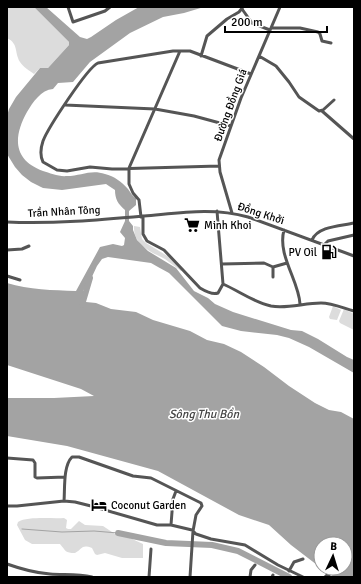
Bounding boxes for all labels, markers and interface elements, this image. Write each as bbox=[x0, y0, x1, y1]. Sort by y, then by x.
scale bar bbox=[225, 8, 327, 34]
text: 200 m bbox=[231, 15, 263, 30]
street label: Đường Đồng Giá bbox=[210, 66, 250, 143]
street label: Đồng Khởi bbox=[236, 199, 286, 227]
street label: Trần Nhân Tông bbox=[27, 202, 101, 220]
supermarket icon: Minh Khoi bbox=[183, 216, 201, 234]
place label: Minh Khoi bbox=[204, 219, 252, 232]
fuel station icon: PV Oil bbox=[320, 243, 338, 261]
place label: PV Oil bbox=[289, 246, 317, 259]
water label: Sông Thu Bồn bbox=[169, 407, 240, 422]
hotel icon: Coconut Garden bbox=[90, 496, 108, 514]
place label: Coconut Garden bbox=[111, 499, 186, 512]
north arrow bbox=[313, 536, 353, 576]
text: B bbox=[330, 540, 338, 553]

